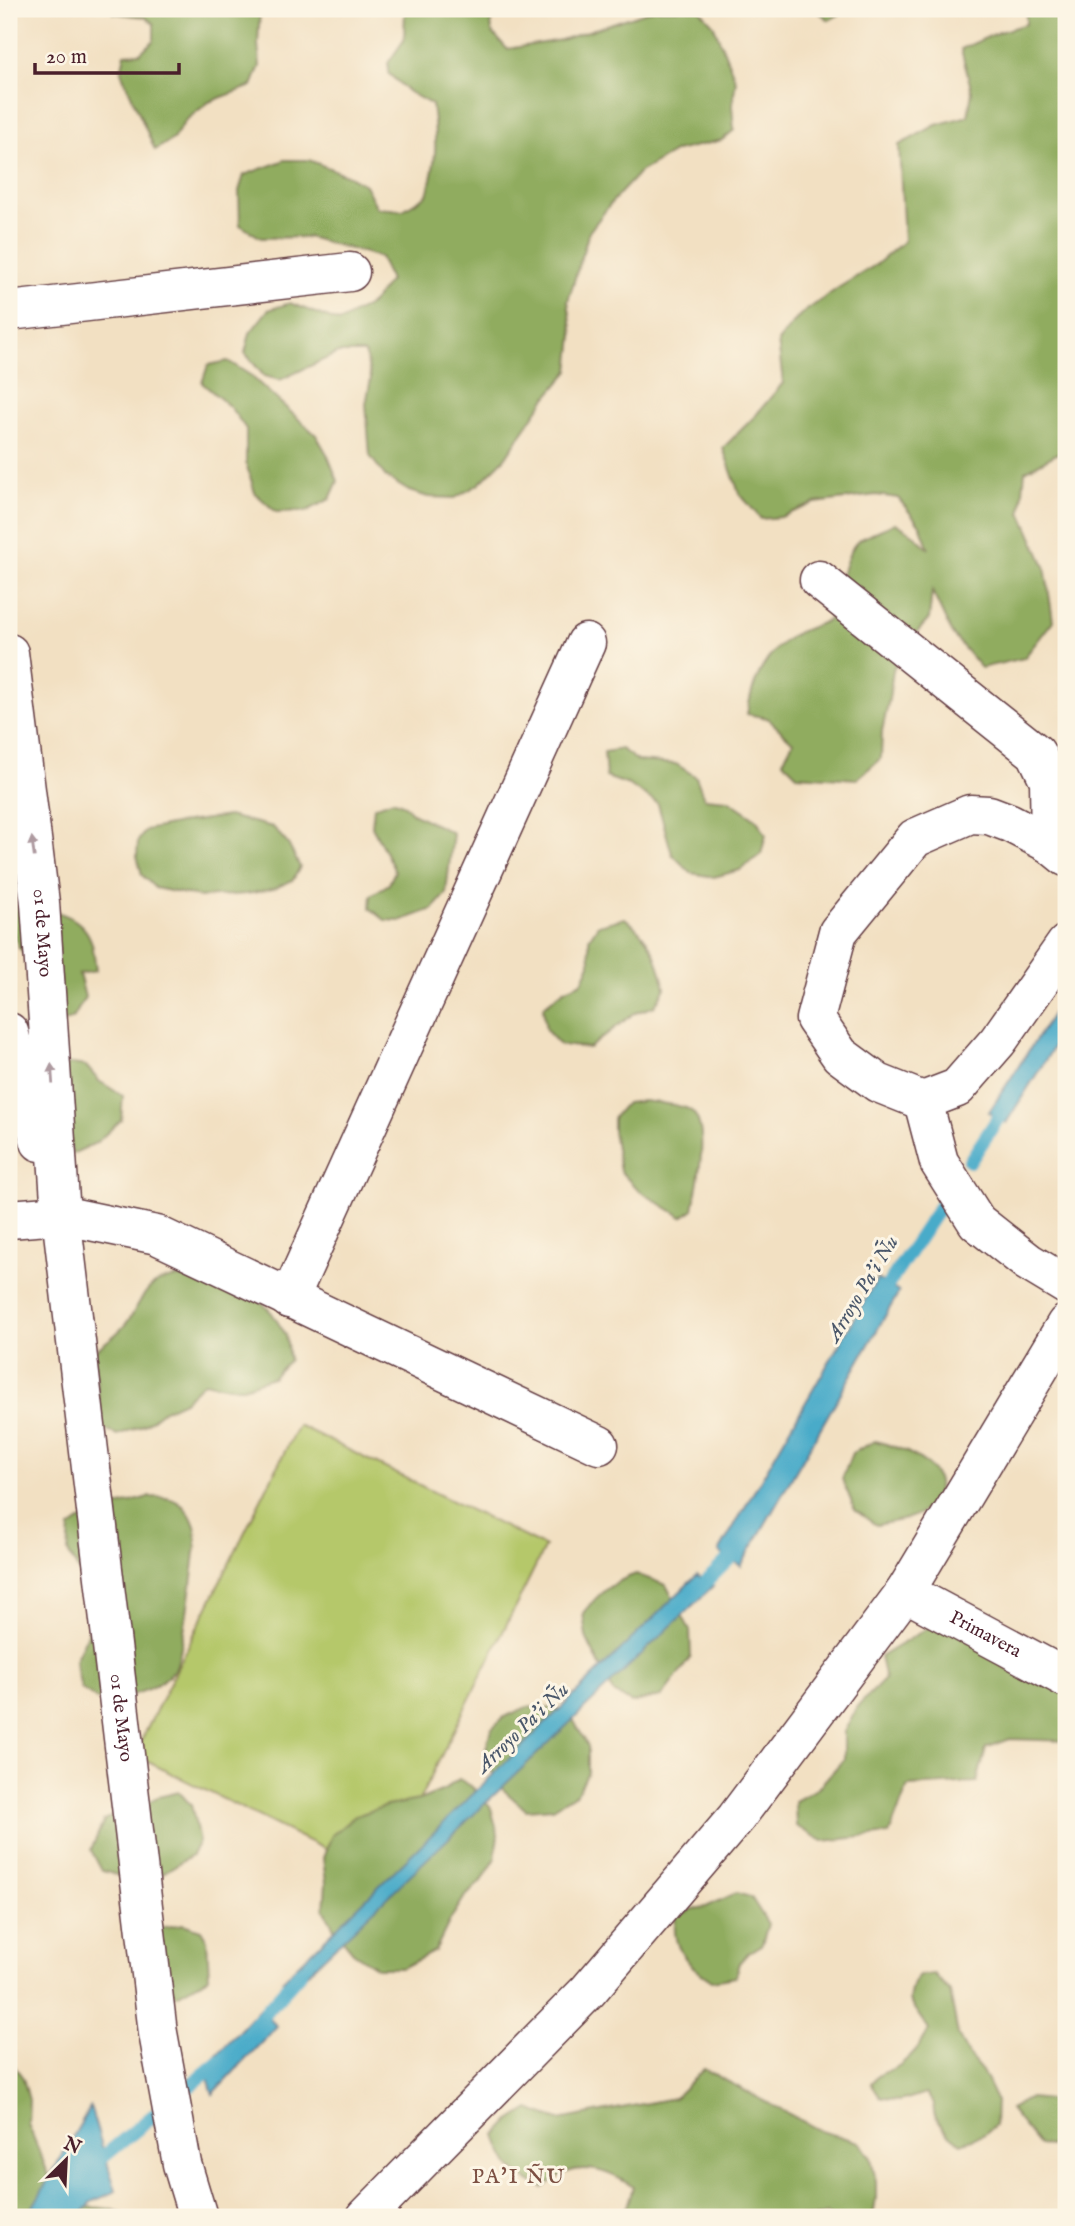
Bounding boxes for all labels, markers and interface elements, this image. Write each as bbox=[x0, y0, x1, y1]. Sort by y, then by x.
scale bar bbox=[35, 32, 178, 76]
text: 20 m bbox=[46, 44, 87, 71]
one-way arrow bbox=[28, 836, 39, 858]
street label: 01 de Mayo bbox=[26, 887, 57, 978]
one-way arrow bbox=[46, 1062, 57, 1084]
water label: Arroyo Pa'i Ñu bbox=[819, 1230, 905, 1349]
street label: Primavera bbox=[945, 1606, 1026, 1664]
street label: 01 de Mayo bbox=[103, 1672, 138, 1763]
water label: Arroyo Pa'i Ñu bbox=[469, 1676, 575, 1781]
north arrow bbox=[32, 2124, 102, 2194]
text: N bbox=[59, 2132, 85, 2161]
district label: PA'I ÑU bbox=[472, 2163, 566, 2191]

